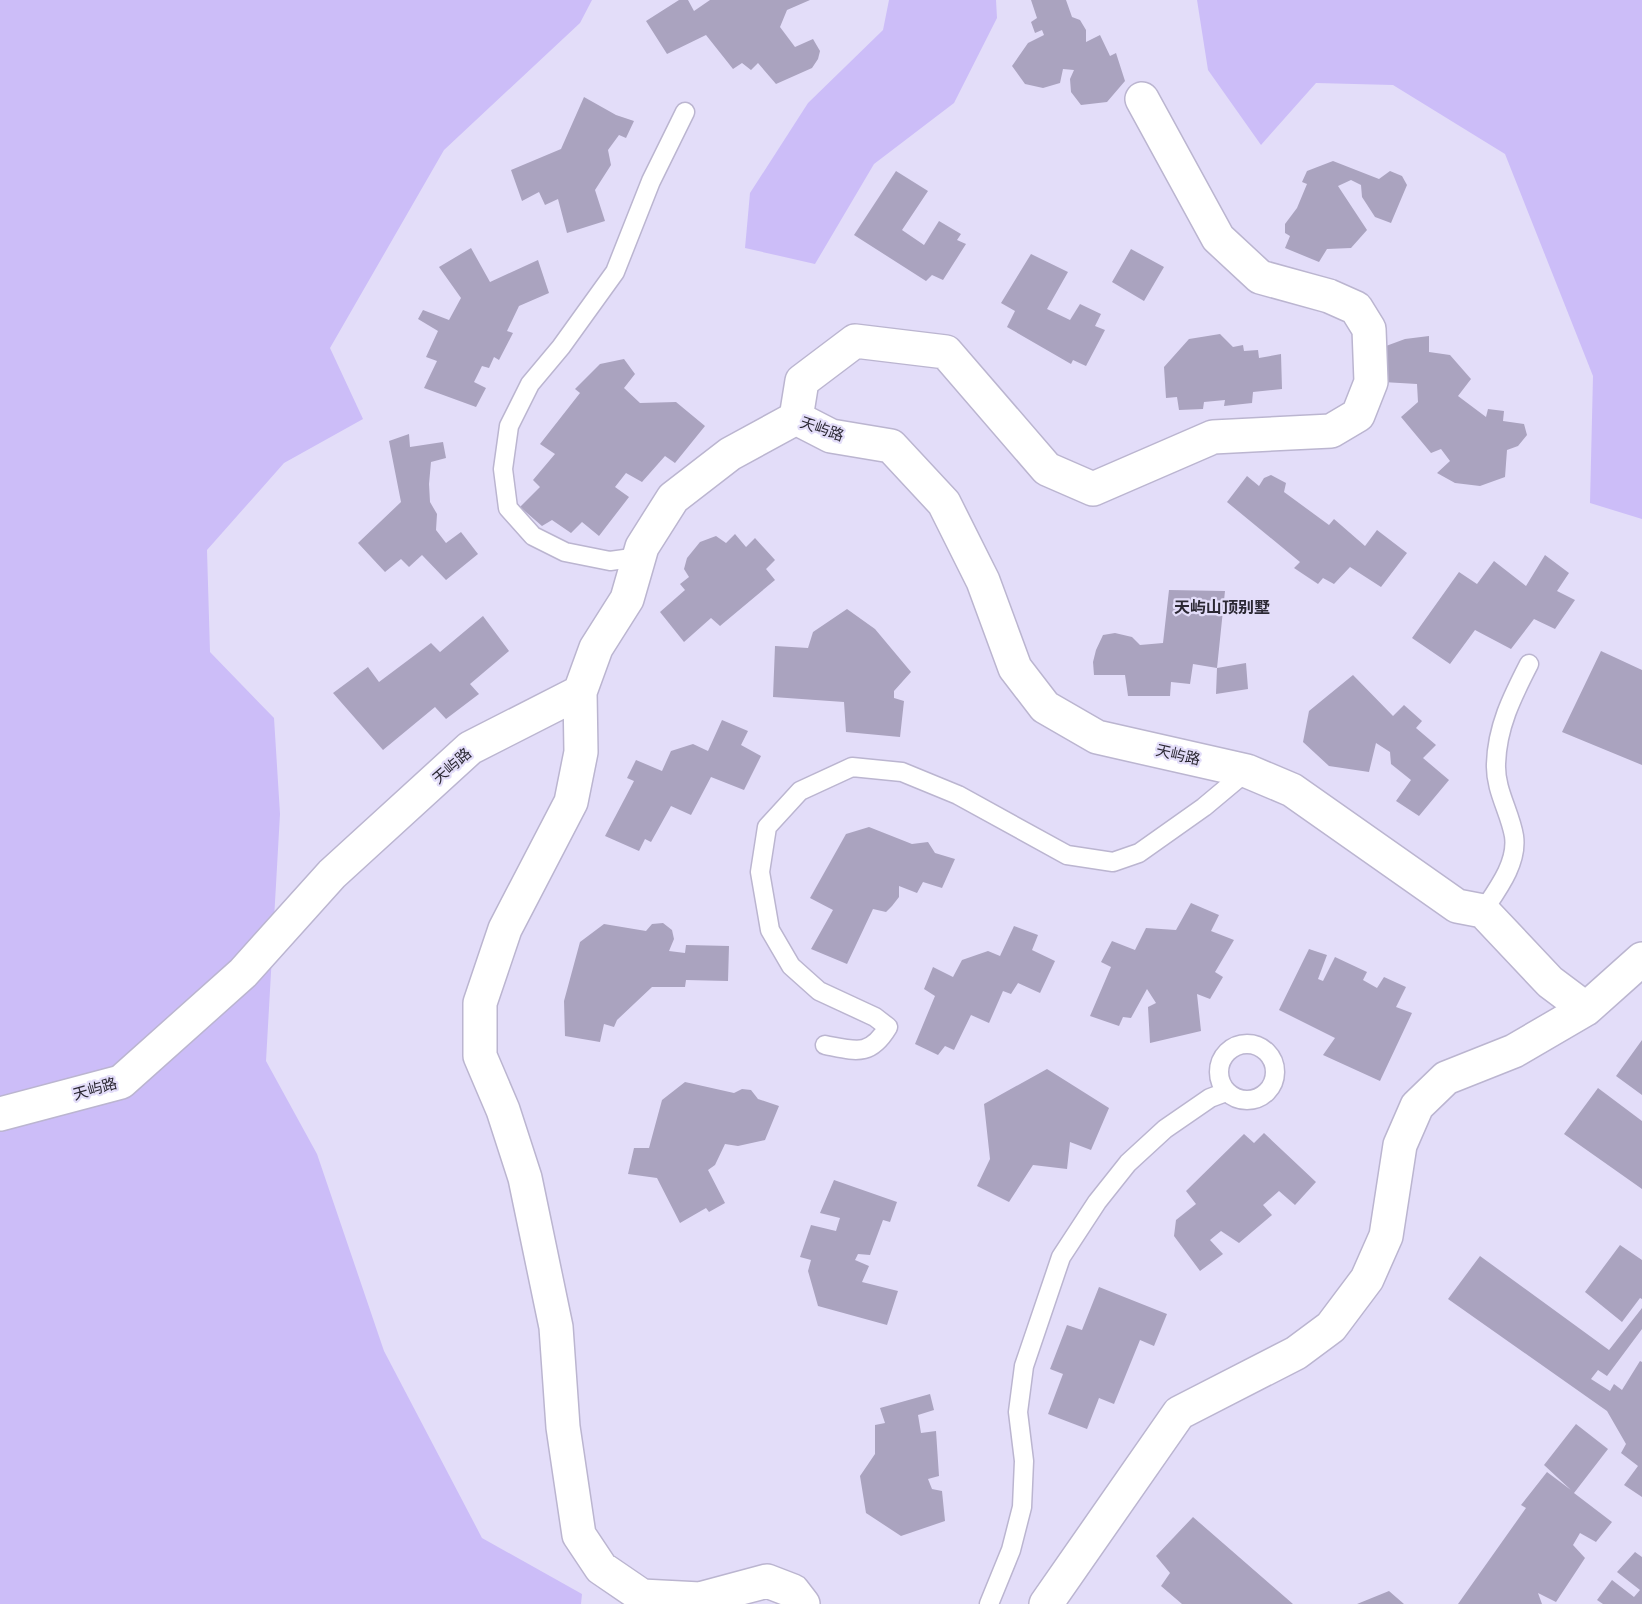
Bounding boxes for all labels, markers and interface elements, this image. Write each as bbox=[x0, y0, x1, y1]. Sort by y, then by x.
street label: 天屿路 bbox=[798, 413, 846, 445]
district label: 天屿山顶别墅 bbox=[1174, 598, 1270, 617]
street label: 天屿路 bbox=[1154, 741, 1202, 769]
street label: 天屿路 bbox=[429, 744, 475, 788]
street label: 天屿路 bbox=[71, 1074, 119, 1104]

